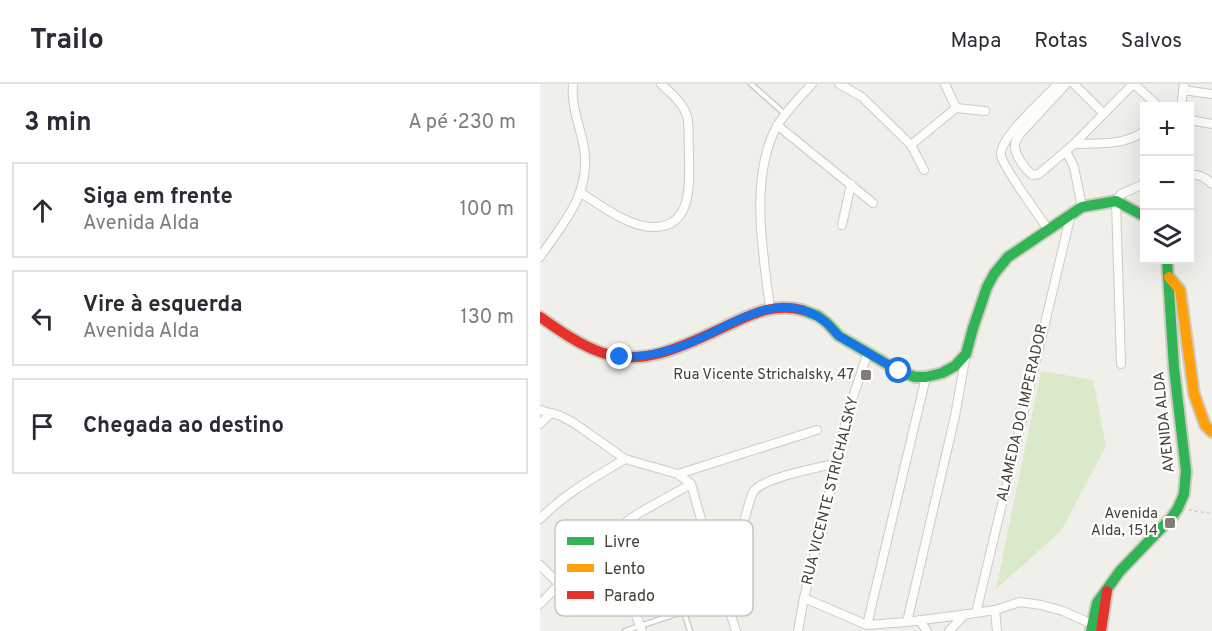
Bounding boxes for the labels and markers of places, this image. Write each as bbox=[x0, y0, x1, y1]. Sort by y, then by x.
place label: Rua Vicente Strichalsky, 47 bbox=[673, 366, 854, 385]
marker: Rua Vicente Strichalsky, 47 bbox=[859, 368, 873, 382]
place label: Avenida Alda, 1514 bbox=[1091, 505, 1158, 541]
marker: Avenida Alda, 1514 bbox=[1163, 516, 1177, 530]

